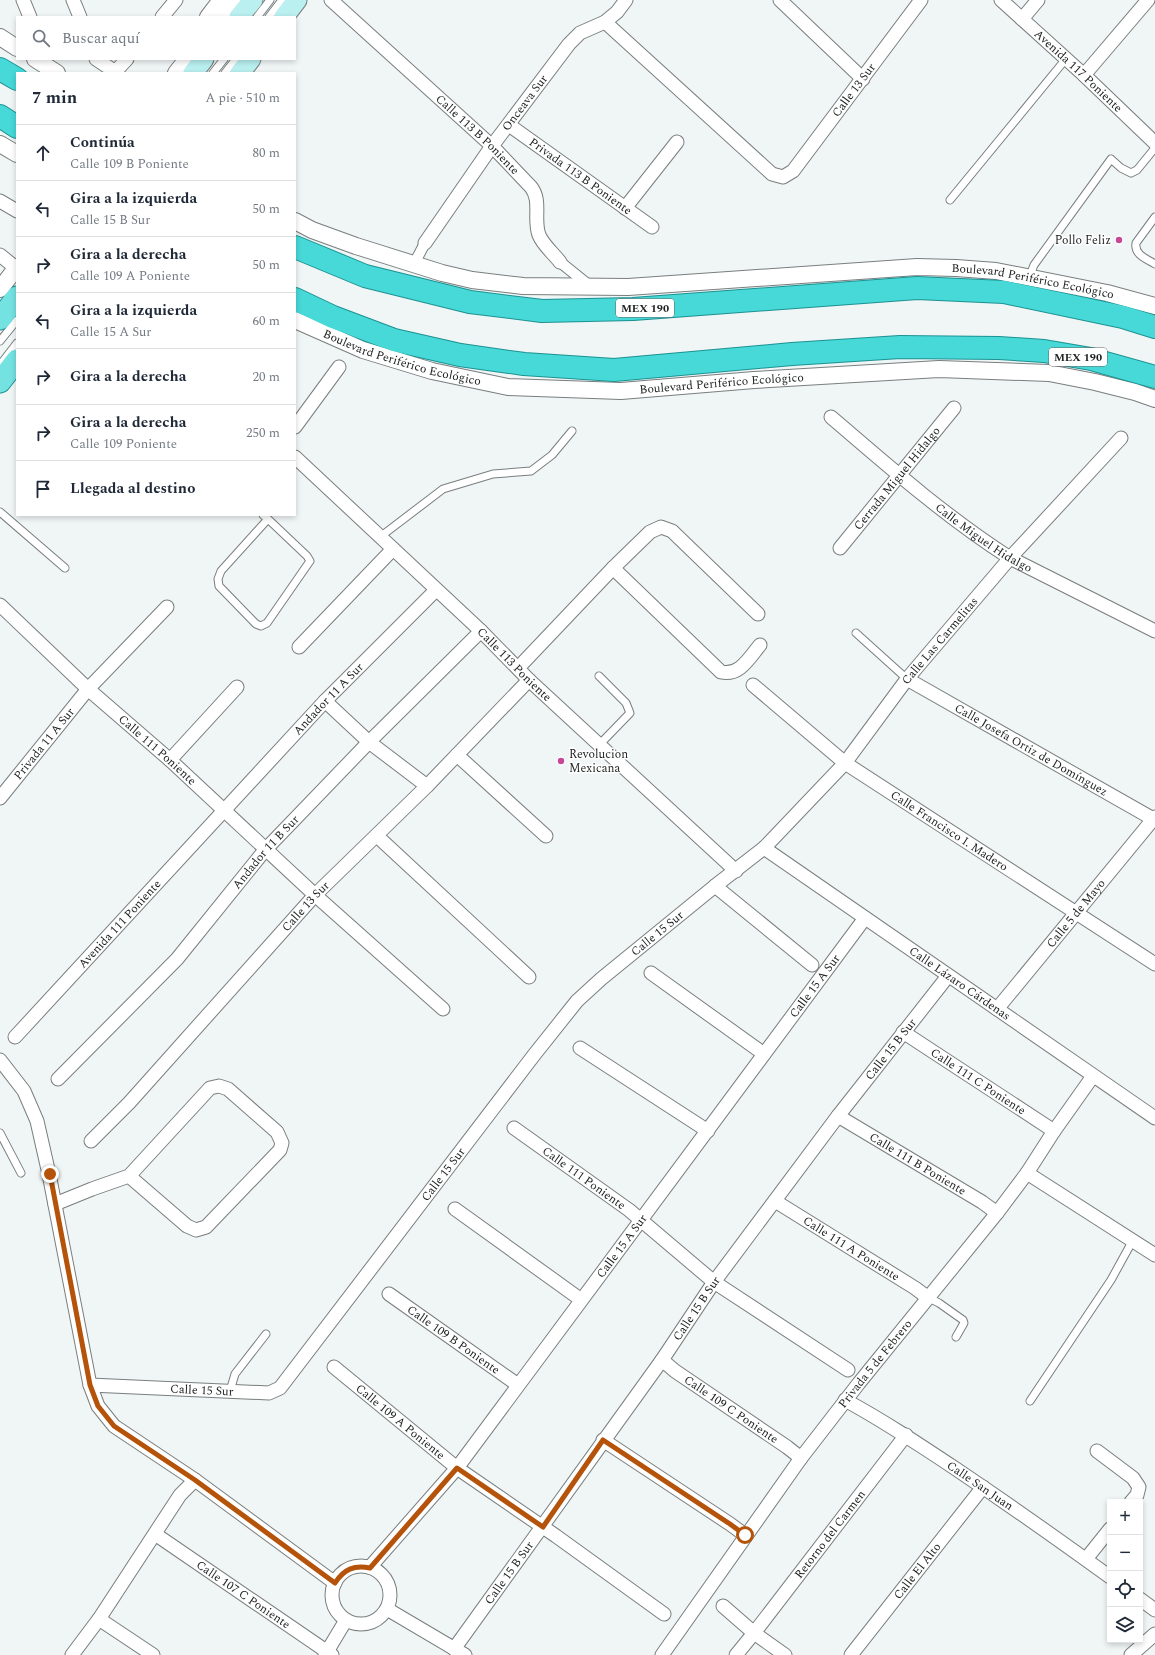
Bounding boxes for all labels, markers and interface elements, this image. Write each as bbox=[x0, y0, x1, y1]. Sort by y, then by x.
search box bbox=[16, 16, 296, 60]
street label: Avenida 117 Poniente bbox=[1030, 25, 1127, 117]
icon: search bbox=[30, 27, 52, 49]
text: Buscar aquí bbox=[62, 27, 140, 50]
street label: Calle 13 Sur bbox=[827, 59, 880, 121]
street label: Onceava Sur bbox=[497, 70, 552, 135]
text: 7 min bbox=[32, 85, 77, 111]
text: A pie · 510 m bbox=[206, 88, 280, 108]
street label: Calle 113 B Poniente bbox=[431, 90, 524, 179]
text: Continúa bbox=[70, 131, 135, 154]
street label: Privada 113 B Poniente bbox=[525, 133, 636, 220]
icon: ahead bbox=[32, 142, 54, 164]
text: 80 m bbox=[253, 143, 280, 163]
text: Calle 109 B Poniente bbox=[70, 154, 189, 174]
text: Gira a la izquierda bbox=[70, 187, 197, 210]
icon: left bbox=[32, 198, 54, 220]
text: 50 m bbox=[253, 199, 280, 219]
text: Calle 15 B Sur bbox=[70, 210, 150, 230]
place label: Pollo Feliz bbox=[1055, 231, 1111, 250]
marker: Pollo Feliz bbox=[1114, 235, 1124, 245]
text: Gira a la derecha bbox=[70, 243, 186, 266]
icon: right bbox=[32, 254, 54, 276]
text: 50 m bbox=[253, 255, 280, 275]
street label: Boulevard Periférico Ecológico bbox=[951, 258, 1116, 304]
text: Calle 109 A Poniente bbox=[70, 266, 190, 286]
text: Gira a la izquierda bbox=[70, 299, 197, 322]
road number: MEX 190 bbox=[616, 299, 674, 317]
icon: left bbox=[32, 310, 54, 332]
text: 60 m bbox=[253, 311, 280, 331]
text: Calle 15 A Sur bbox=[70, 322, 152, 342]
street label: Boulevard Periférico Ecológico bbox=[320, 324, 483, 391]
road number: MEX 190 bbox=[1049, 348, 1107, 366]
text: Gira a la derecha bbox=[70, 365, 186, 388]
icon: right bbox=[32, 366, 54, 388]
text: 20 m bbox=[253, 367, 280, 387]
street label: Boulevard Periférico Ecológico bbox=[639, 368, 804, 399]
text: Gira a la derecha bbox=[70, 411, 186, 434]
icon: right bbox=[32, 422, 54, 444]
street label: Cerrada Miguel Hidalgo bbox=[849, 422, 945, 534]
text: 250 m bbox=[246, 423, 280, 443]
text: Calle 109 Poniente bbox=[70, 434, 177, 454]
text: Llegada al destino bbox=[70, 477, 195, 500]
icon: arrive bbox=[32, 478, 54, 500]
street label: Calle Miguel Hidalgo bbox=[931, 498, 1036, 577]
street label: Calle Las Carmelitas bbox=[897, 593, 983, 688]
street label: Calle 113 Poniente bbox=[473, 623, 556, 706]
street label: Andador 11 A Sur bbox=[289, 658, 368, 739]
street label: Calle Josefa Ortiz de Domínguez bbox=[951, 698, 1112, 801]
street label: Privada 11 A Sur bbox=[9, 703, 79, 784]
street label: Calle 111 Poniente bbox=[114, 710, 201, 790]
place label: Revolucion Mexicana bbox=[569, 745, 628, 778]
marker: Revolucion Mexicana bbox=[556, 756, 566, 766]
street label: Calle Francisco I. Madero bbox=[887, 785, 1012, 876]
street label: Andador 11 B Sur bbox=[228, 810, 304, 893]
street label: Avenida 111 Poniente bbox=[73, 875, 166, 973]
street label: Calle 5 de Mayo bbox=[1042, 875, 1110, 952]
street label: Calle 13 Sur bbox=[277, 876, 334, 936]
street label: Calle 15 Sur bbox=[627, 906, 688, 961]
street label: Calle Lázaro Cárdenas bbox=[905, 941, 1014, 1025]
street label: Calle 15 A Sur bbox=[785, 950, 845, 1022]
street label: Calle 15 B Sur bbox=[860, 1014, 921, 1084]
street label: Calle 111 C Poniente bbox=[927, 1043, 1030, 1120]
street label: Calle 111 B Poniente bbox=[866, 1127, 970, 1200]
street label: Calle 111 Poniente bbox=[538, 1141, 630, 1214]
street label: Calle 15 Sur bbox=[416, 1143, 470, 1205]
route end bbox=[41, 1165, 59, 1183]
street label: Calle 15 A Sur bbox=[591, 1210, 652, 1282]
street label: Calle 111 A Poniente bbox=[799, 1211, 904, 1286]
street label: Calle 15 B Sur bbox=[668, 1272, 725, 1345]
street label: Calle 109 B Poniente bbox=[403, 1300, 504, 1379]
street label: Privada 5 de Febrero bbox=[833, 1315, 917, 1412]
street label: Calle 109 C Poniente bbox=[680, 1370, 783, 1448]
street label: Calle 15 Sur bbox=[170, 1379, 234, 1401]
street label: Calle 109 A Poniente bbox=[352, 1379, 450, 1464]
street label: Calle San Juan bbox=[943, 1456, 1017, 1515]
street label: Retorno del Carmen bbox=[790, 1486, 870, 1583]
map controls bbox=[1107, 1499, 1143, 1643]
button: + bbox=[1107, 1499, 1143, 1535]
route start bbox=[736, 1526, 754, 1544]
button: − bbox=[1107, 1535, 1143, 1571]
street label: Calle 15 B Sur bbox=[480, 1537, 538, 1608]
street label: Calle El Alto bbox=[889, 1538, 946, 1603]
street label: Calle 107 C Poniente bbox=[192, 1555, 295, 1634]
button: locate bbox=[1107, 1571, 1143, 1607]
button: layers bbox=[1107, 1607, 1143, 1643]

